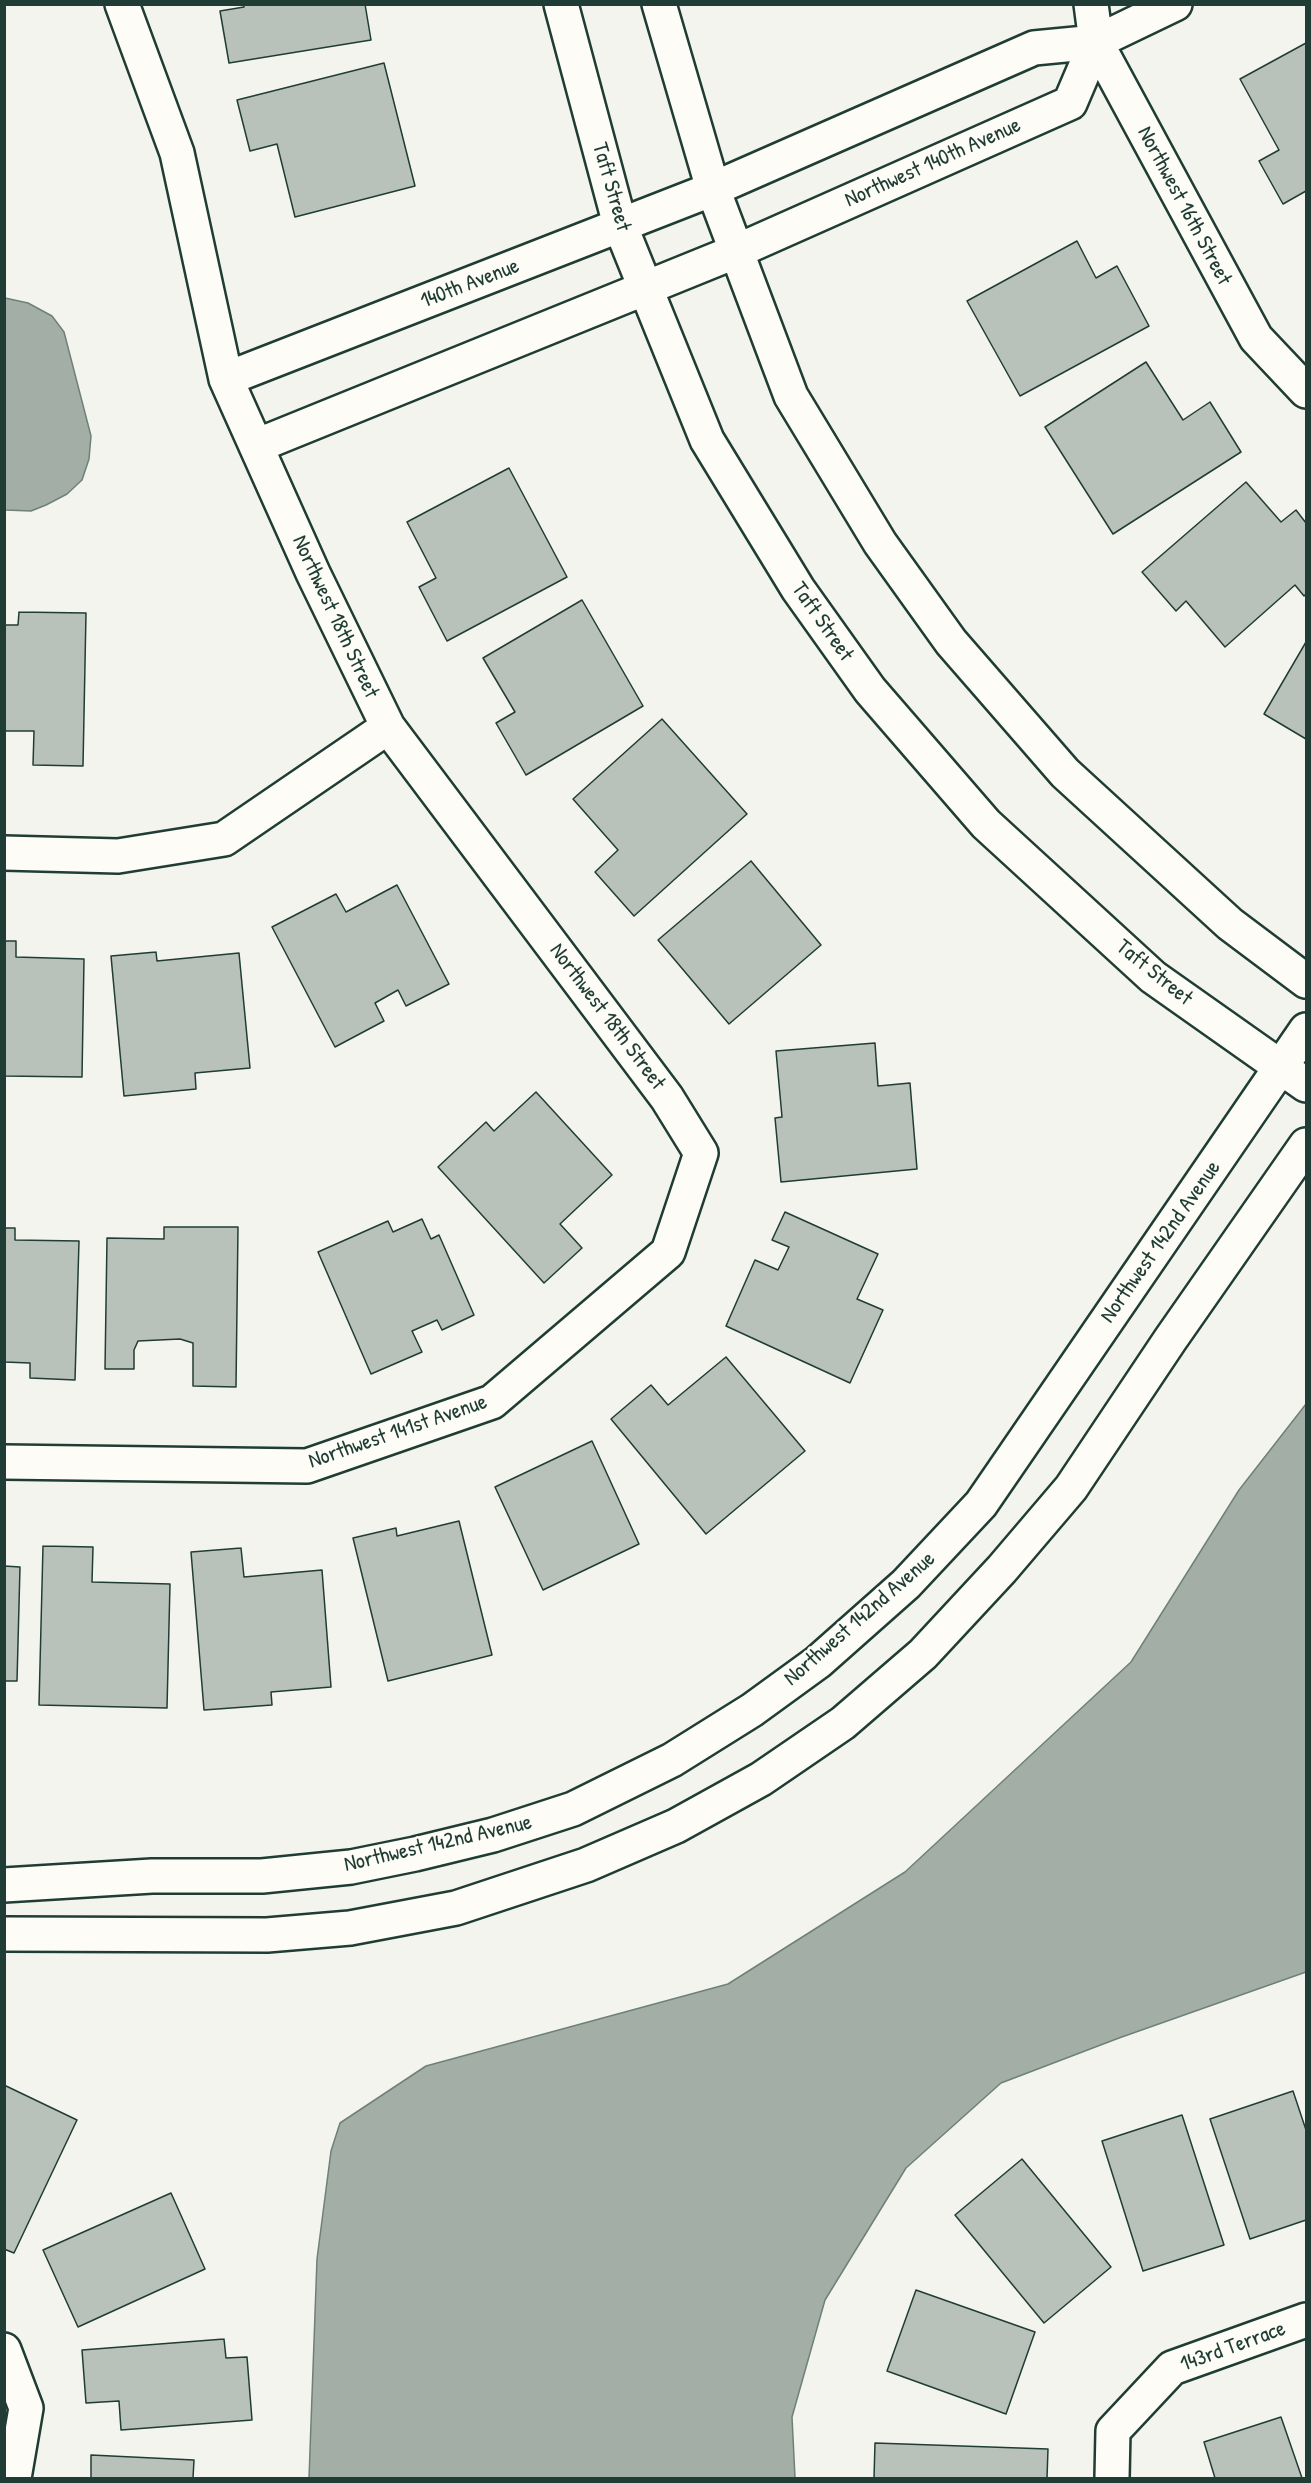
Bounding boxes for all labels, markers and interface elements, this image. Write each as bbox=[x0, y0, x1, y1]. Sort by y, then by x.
street label: Northwest 140th Avenue bbox=[841, 112, 1025, 214]
street label: Northwest 16th Street bbox=[1131, 122, 1237, 290]
street label: Taft Street bbox=[586, 140, 636, 234]
street label: 140th Avenue bbox=[417, 253, 523, 315]
street label: Northwest 18th Street bbox=[286, 531, 384, 703]
street label: Taft Street bbox=[785, 577, 859, 667]
street label: Taft Street bbox=[1110, 934, 1198, 1012]
street label: Northwest 18th Street bbox=[543, 939, 671, 1095]
street label: Northwest 142nd Avenue bbox=[1095, 1156, 1227, 1328]
street label: Northwest 141st Avenue bbox=[305, 1389, 491, 1475]
street label: Northwest 142nd Avenue bbox=[779, 1546, 941, 1692]
street label: Northwest 142nd Avenue bbox=[342, 1810, 534, 1878]
street label: 143rd Terrace bbox=[1177, 2316, 1289, 2378]

